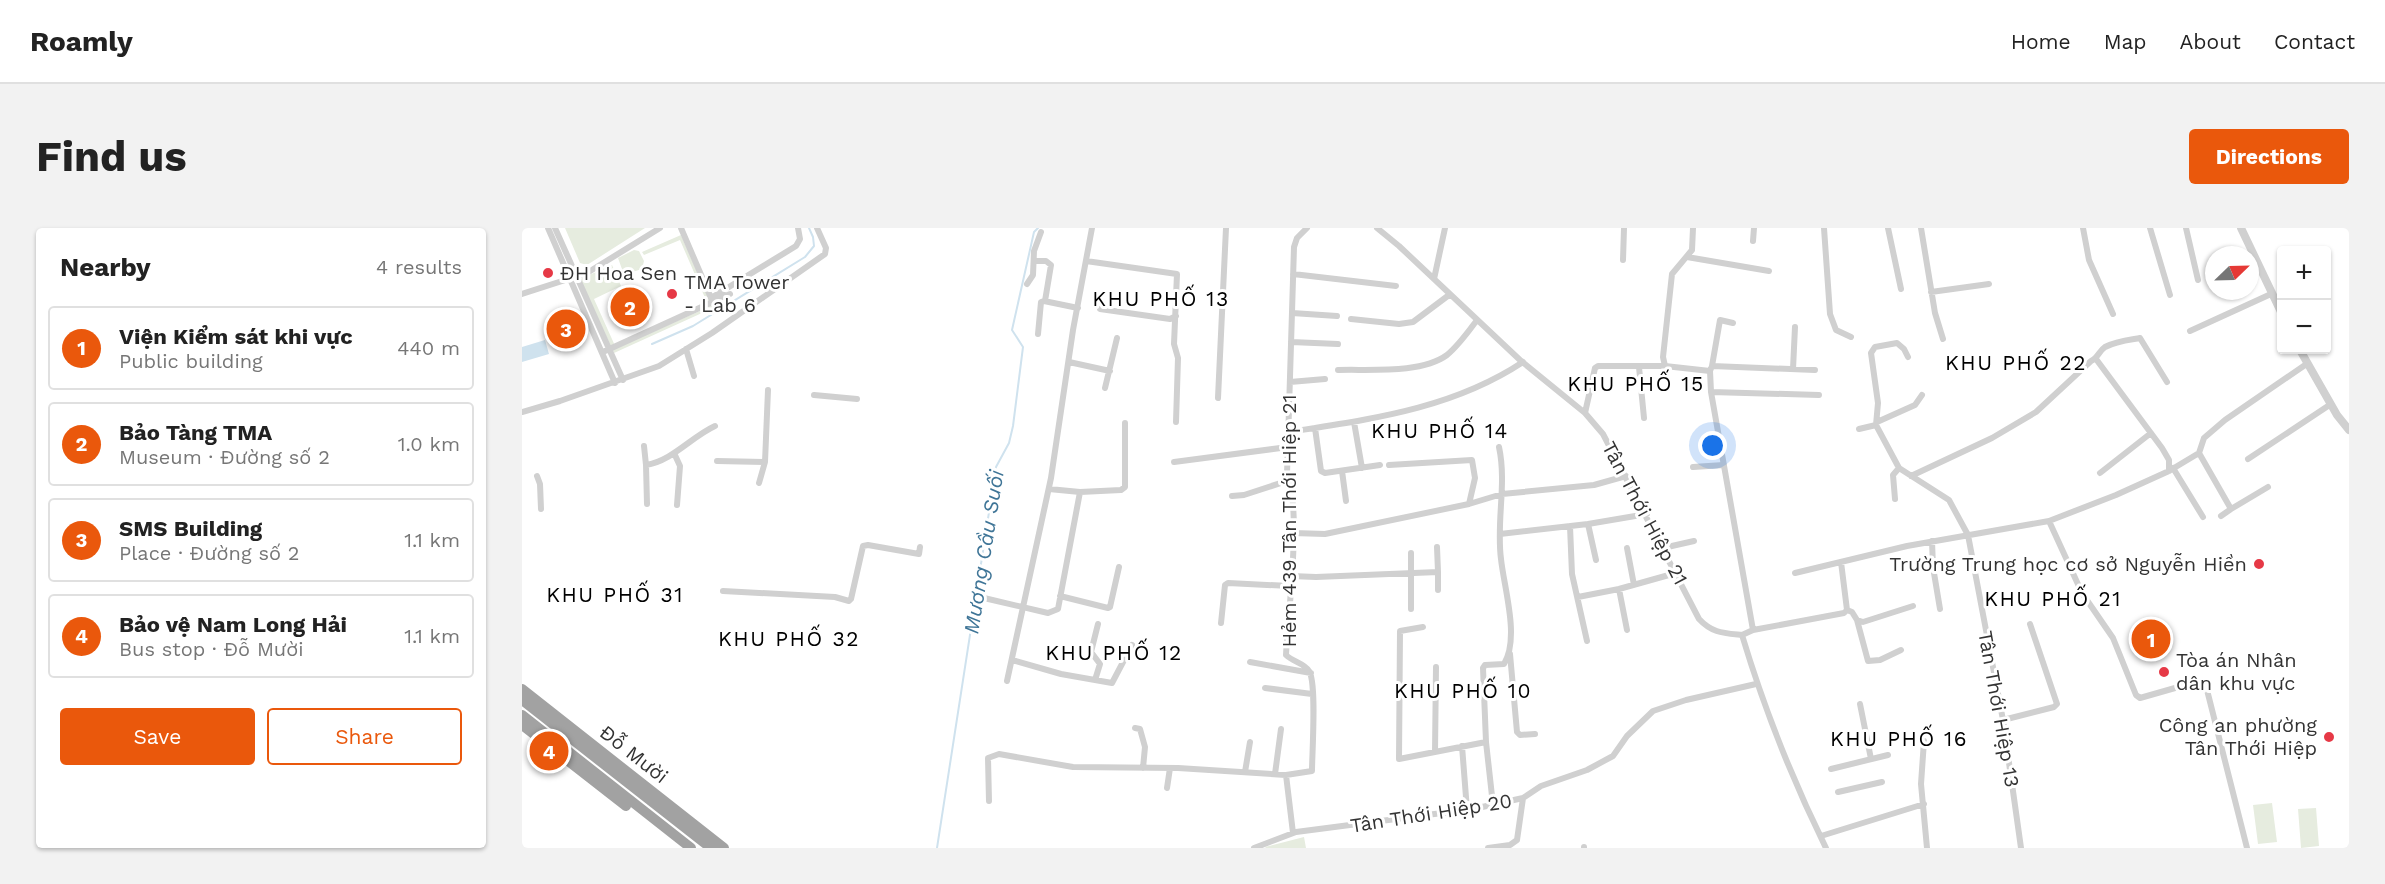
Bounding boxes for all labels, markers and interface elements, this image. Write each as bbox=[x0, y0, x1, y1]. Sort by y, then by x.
text: Roamly bbox=[30, 25, 133, 58]
text: Home bbox=[2011, 29, 2071, 54]
text: Map bbox=[2104, 29, 2147, 54]
text: About bbox=[2180, 29, 2241, 54]
text: Contact bbox=[2274, 29, 2355, 54]
button: Directions bbox=[2189, 129, 2349, 184]
text: Find us bbox=[36, 132, 187, 181]
north arrow bbox=[2205, 246, 2259, 300]
map controls bbox=[2277, 246, 2331, 354]
button: + bbox=[2277, 246, 2331, 300]
text: Nearby bbox=[60, 252, 151, 282]
text: 4 results bbox=[376, 255, 462, 279]
place label: ĐH Hoa Sen bbox=[560, 261, 677, 285]
marker: ĐH Hoa Sen bbox=[541, 266, 555, 280]
place label: TMA Tower - Lab 6 bbox=[684, 270, 790, 317]
pin: 2 bbox=[610, 284, 650, 329]
district label: KHU PHỐ 13 bbox=[1092, 284, 1230, 311]
marker: TMA Tower - Lab 6 bbox=[665, 287, 679, 301]
button: − bbox=[2277, 300, 2331, 354]
pin: 3 bbox=[546, 306, 585, 352]
text: Viện Kiểm sát khi vực bbox=[119, 324, 353, 349]
text: 1 bbox=[77, 336, 86, 360]
text: 440 m bbox=[397, 336, 460, 360]
district label: KHU PHỐ 22 bbox=[1945, 348, 2087, 375]
text: Public building bbox=[119, 349, 263, 373]
district label: KHU PHỐ 15 bbox=[1567, 369, 1705, 396]
street label: Hẻm 439 Tân Thới Hiệp 21 bbox=[1277, 394, 1301, 648]
district label: KHU PHỐ 14 bbox=[1371, 416, 1509, 443]
text: Bảo Tàng TMA bbox=[119, 420, 272, 445]
your location bbox=[1698, 431, 1727, 460]
text: 2 bbox=[76, 432, 87, 456]
text: 1.0 km bbox=[398, 432, 460, 456]
street label: Tân Thới Hiệp 21 bbox=[1597, 437, 1693, 589]
text: Museum · Đường số 2 bbox=[119, 445, 330, 469]
water label: Mương Cầu Suối bbox=[958, 468, 1009, 636]
text: SMS Building bbox=[119, 516, 262, 541]
text: 3 bbox=[76, 528, 87, 552]
text: 1.1 km bbox=[404, 528, 460, 552]
text: Place · Đường số 2 bbox=[119, 541, 299, 565]
place label: Trường Trung học cơ sở Nguyễn Hiền bbox=[1889, 552, 2247, 576]
marker: Trường Trung học cơ sở Nguyễn Hiền bbox=[2252, 557, 2266, 571]
district label: KHU PHỐ 31 bbox=[546, 580, 684, 607]
district label: KHU PHỐ 21 bbox=[1984, 584, 2122, 611]
text: Bảo vệ Nam Long Hải bbox=[119, 612, 347, 637]
pin: 1 bbox=[2132, 616, 2170, 662]
text: 4 bbox=[75, 624, 88, 648]
text: 1.1 km bbox=[404, 624, 460, 648]
district label: KHU PHỐ 32 bbox=[718, 624, 860, 651]
street label: Tân Thới Hiệp 13 bbox=[1973, 629, 2025, 789]
text: Bus stop · Đỗ Mười bbox=[119, 637, 304, 661]
district label: KHU PHỐ 12 bbox=[1045, 638, 1183, 665]
place label: Tòa án Nhân dân khu vực bbox=[2176, 648, 2297, 695]
marker: Tòa án Nhân dân khu vực bbox=[2157, 665, 2171, 679]
district label: KHU PHỐ 10 bbox=[1394, 676, 1532, 703]
button: Save bbox=[60, 708, 255, 765]
button: Share bbox=[267, 708, 462, 765]
place label: Công an phường Tân Thới Hiệp bbox=[2159, 713, 2317, 760]
street label: Đỗ Mười bbox=[595, 720, 673, 788]
district label: KHU PHỐ 16 bbox=[1830, 724, 1968, 751]
pin: 4 bbox=[530, 728, 568, 774]
marker: Công an phường Tân Thới Hiệp bbox=[2322, 730, 2336, 744]
street label: Tân Thới Hiệp 20 bbox=[1349, 788, 1513, 838]

